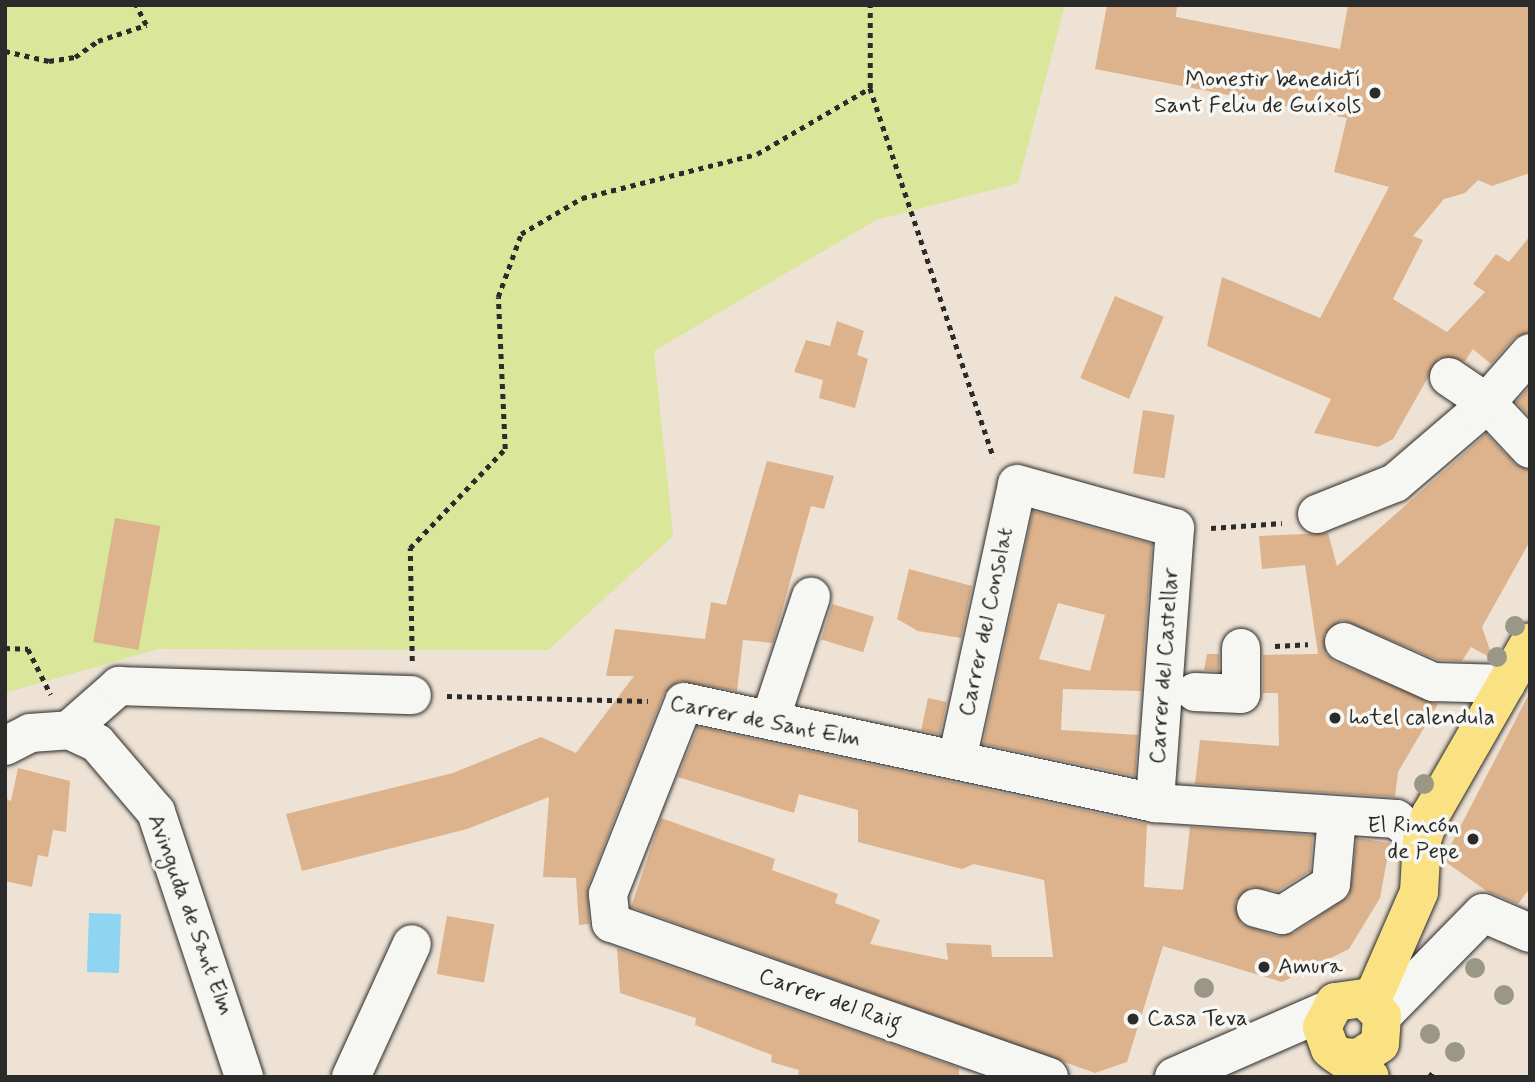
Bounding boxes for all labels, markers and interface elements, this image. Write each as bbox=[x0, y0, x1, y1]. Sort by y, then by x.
place label: Monestir benedictí Sant Feliu de Guíxols bbox=[1156, 66, 1361, 120]
marker: Monestir benedictí Sant Feliu de Guíxols bbox=[1367, 85, 1383, 101]
street label: Carrer del Consolat bbox=[953, 525, 1021, 719]
street label: Carrer del Castellar bbox=[1144, 567, 1186, 765]
street label: Carrer de Sant Elm bbox=[665, 690, 865, 754]
place label: hotel calendula bbox=[1349, 704, 1502, 732]
marker: hotel calendula bbox=[1327, 710, 1343, 726]
street label: Avinguda de Sant Elm bbox=[140, 808, 240, 1022]
place label: El Rincón de Pepe bbox=[1372, 812, 1459, 866]
marker: El Rincón de Pepe bbox=[1465, 831, 1481, 847]
place label: Amura bbox=[1278, 953, 1343, 981]
marker: Amura bbox=[1256, 959, 1272, 975]
street label: Carrer del Raig bbox=[755, 963, 905, 1037]
place label: Casa Teva bbox=[1147, 1005, 1246, 1033]
marker: Casa Teva bbox=[1125, 1011, 1141, 1027]

